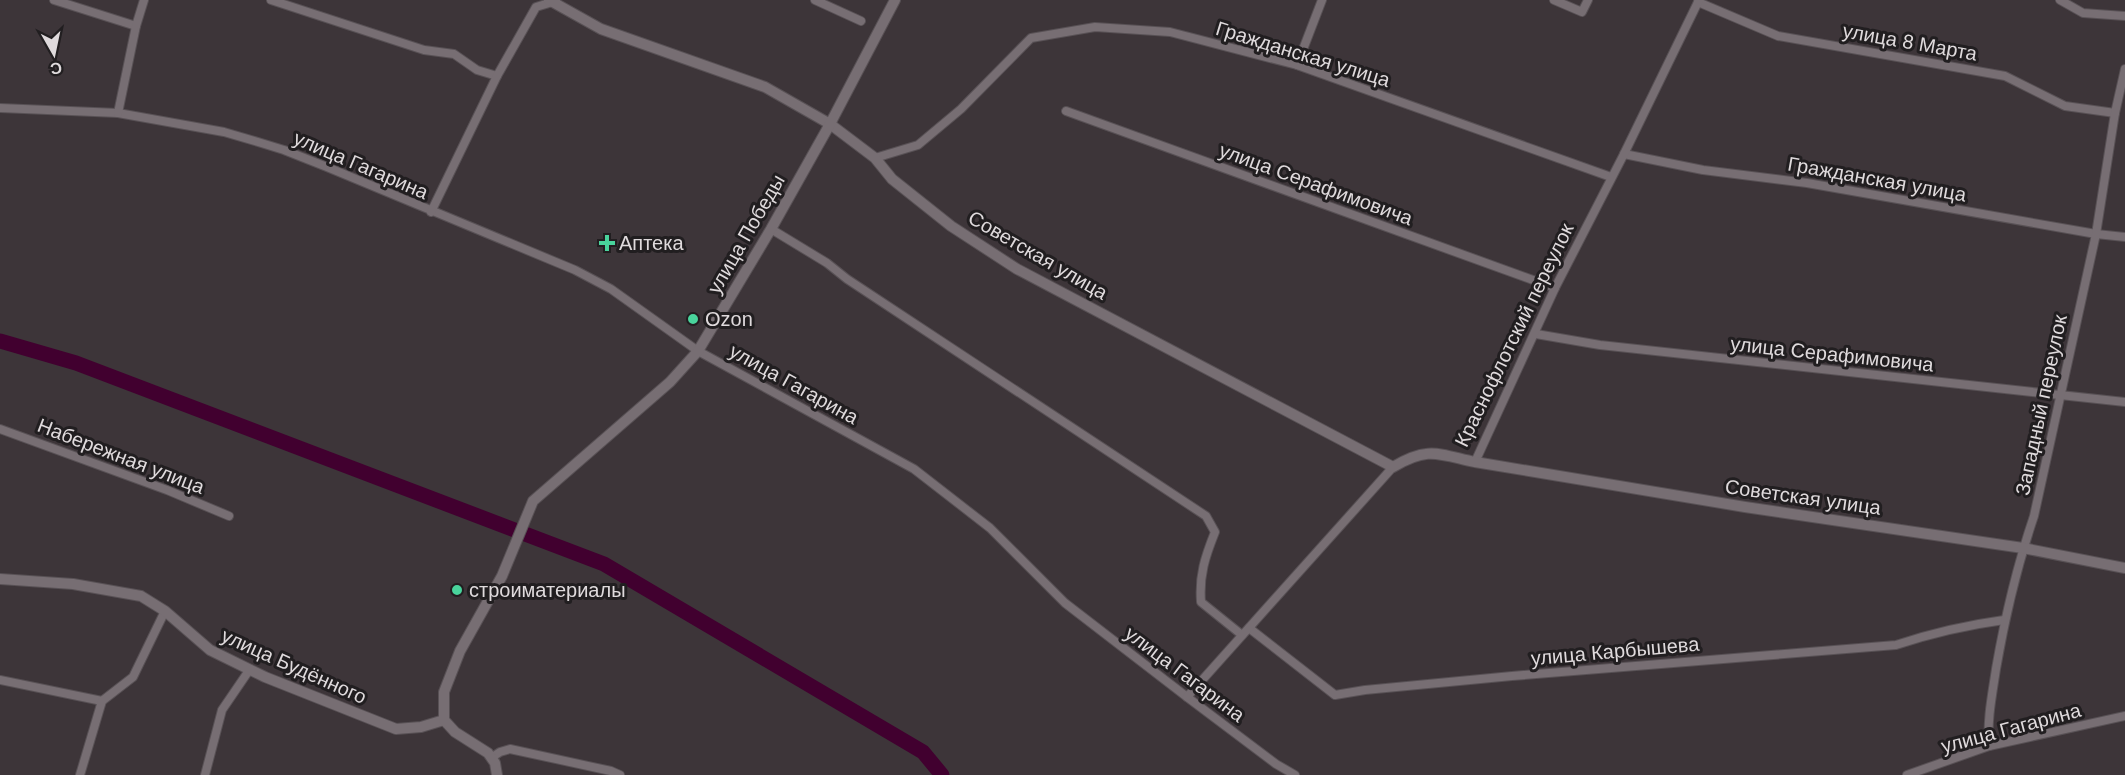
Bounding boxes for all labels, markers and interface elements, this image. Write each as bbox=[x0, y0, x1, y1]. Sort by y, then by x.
street label: Гражданская улица bbox=[1213, 17, 1394, 91]
street label: улица 8 Марта bbox=[1841, 19, 1980, 65]
north arrow bbox=[24, 24, 84, 84]
text: С bbox=[49, 59, 63, 78]
street label: улица Гагарина bbox=[291, 127, 432, 204]
street label: улица Серафимовича bbox=[1216, 139, 1417, 230]
street label: Гражданская улица bbox=[1786, 152, 1969, 206]
street label: улица Победы bbox=[703, 170, 789, 298]
street label: Советская улица bbox=[964, 206, 1112, 304]
street label: Краснофлотский переулок bbox=[1450, 220, 1578, 450]
place label: Аптека bbox=[619, 232, 684, 254]
marker: Аптека bbox=[600, 236, 614, 250]
place label: Ozon bbox=[705, 308, 753, 330]
marker: Ozon bbox=[686, 312, 700, 326]
street label: Западный переулок bbox=[2011, 312, 2071, 497]
street label: улица Серафимовича bbox=[1729, 332, 1936, 376]
street label: улица Гагарина bbox=[726, 340, 863, 429]
street label: Набережная улица bbox=[35, 414, 208, 498]
street label: Советская улица bbox=[1724, 475, 1883, 519]
place label: строиматериалы bbox=[469, 579, 626, 601]
marker: строиматериалы bbox=[450, 583, 464, 597]
street label: улица Гагарина bbox=[1121, 622, 1250, 727]
street label: улица Будённого bbox=[218, 624, 370, 708]
street label: улица Карбышева bbox=[1530, 633, 1701, 669]
street label: улица Гагарина bbox=[1939, 699, 2084, 757]

